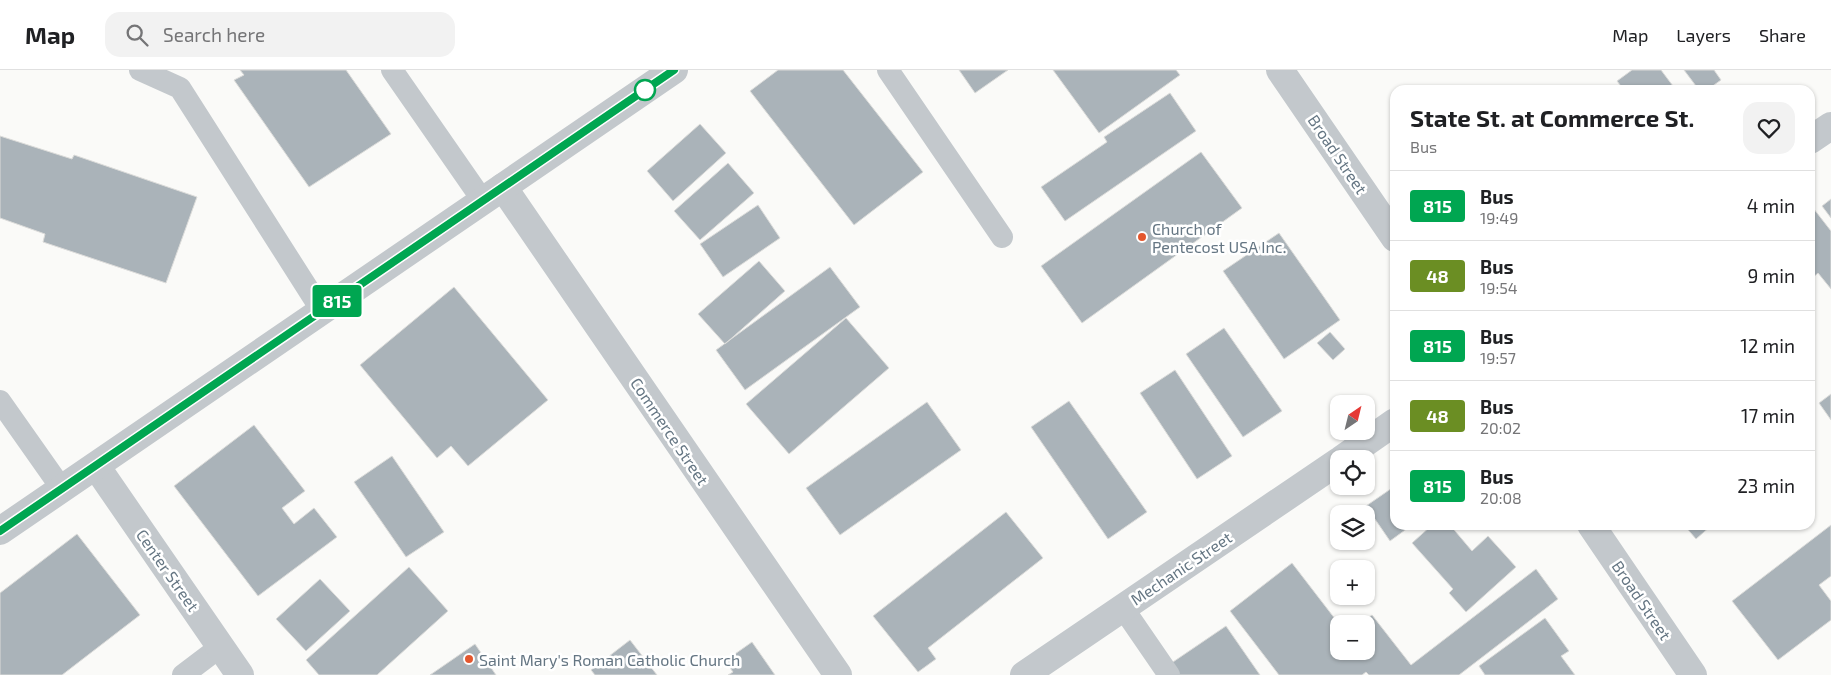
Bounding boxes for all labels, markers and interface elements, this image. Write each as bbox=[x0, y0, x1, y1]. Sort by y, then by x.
search box bbox=[105, 12, 455, 57]
text: Map bbox=[25, 20, 75, 49]
icon: search bbox=[123, 21, 151, 49]
text: Search here bbox=[163, 23, 265, 46]
text: Map bbox=[1612, 24, 1648, 46]
text: Layers bbox=[1676, 24, 1731, 46]
text: Share bbox=[1759, 24, 1806, 46]
unlabelled marker bbox=[634, 79, 656, 101]
button: heart bbox=[1743, 102, 1795, 154]
text: State St. at Commerce St. bbox=[1410, 103, 1694, 132]
street label: Broad Street bbox=[1305, 111, 1371, 197]
text: Bus bbox=[1410, 137, 1437, 156]
text: Bus bbox=[1480, 185, 1514, 208]
text: 4 min bbox=[1747, 194, 1795, 217]
text: 815 bbox=[1423, 195, 1452, 217]
text: 19:49 bbox=[1480, 208, 1518, 227]
place label: Church of Pentecost USA Inc. bbox=[1152, 219, 1286, 256]
marker: Church of Pentecost USA Inc. bbox=[1136, 231, 1148, 243]
text: Bus bbox=[1480, 255, 1514, 278]
text: 9 min bbox=[1747, 264, 1795, 287]
text: 48 bbox=[1426, 265, 1449, 287]
text: 19:54 bbox=[1480, 278, 1518, 297]
line badge: 815 bbox=[308, 285, 366, 317]
text: 815 bbox=[323, 290, 351, 312]
text: Bus bbox=[1480, 325, 1514, 348]
text: 12 min bbox=[1740, 334, 1795, 357]
text: 815 bbox=[1423, 335, 1452, 357]
text: 19:57 bbox=[1480, 348, 1516, 367]
street label: Commerce Street bbox=[627, 374, 713, 488]
north arrow bbox=[1330, 395, 1375, 440]
map controls bbox=[1330, 395, 1375, 660]
text: Bus bbox=[1480, 395, 1514, 418]
text: 17 min bbox=[1741, 404, 1795, 427]
text: 48 bbox=[1426, 405, 1449, 427]
text: 20:02 bbox=[1480, 418, 1521, 437]
button: locate bbox=[1330, 450, 1375, 495]
text: Bus bbox=[1480, 465, 1514, 488]
text: 23 min bbox=[1737, 474, 1795, 497]
text: 815 bbox=[1423, 475, 1452, 497]
text: 20:08 bbox=[1480, 488, 1522, 507]
button: layers bbox=[1330, 505, 1375, 550]
street label: Center Street bbox=[133, 525, 203, 615]
street label: Mechanic Street bbox=[1127, 527, 1235, 609]
street label: Broad Street bbox=[1609, 557, 1675, 643]
button: + bbox=[1330, 560, 1375, 605]
button: − bbox=[1330, 615, 1375, 660]
place label: Saint Mary's Roman Catholic Church bbox=[479, 650, 740, 669]
marker: Saint Mary's Roman Catholic Church bbox=[463, 653, 475, 665]

